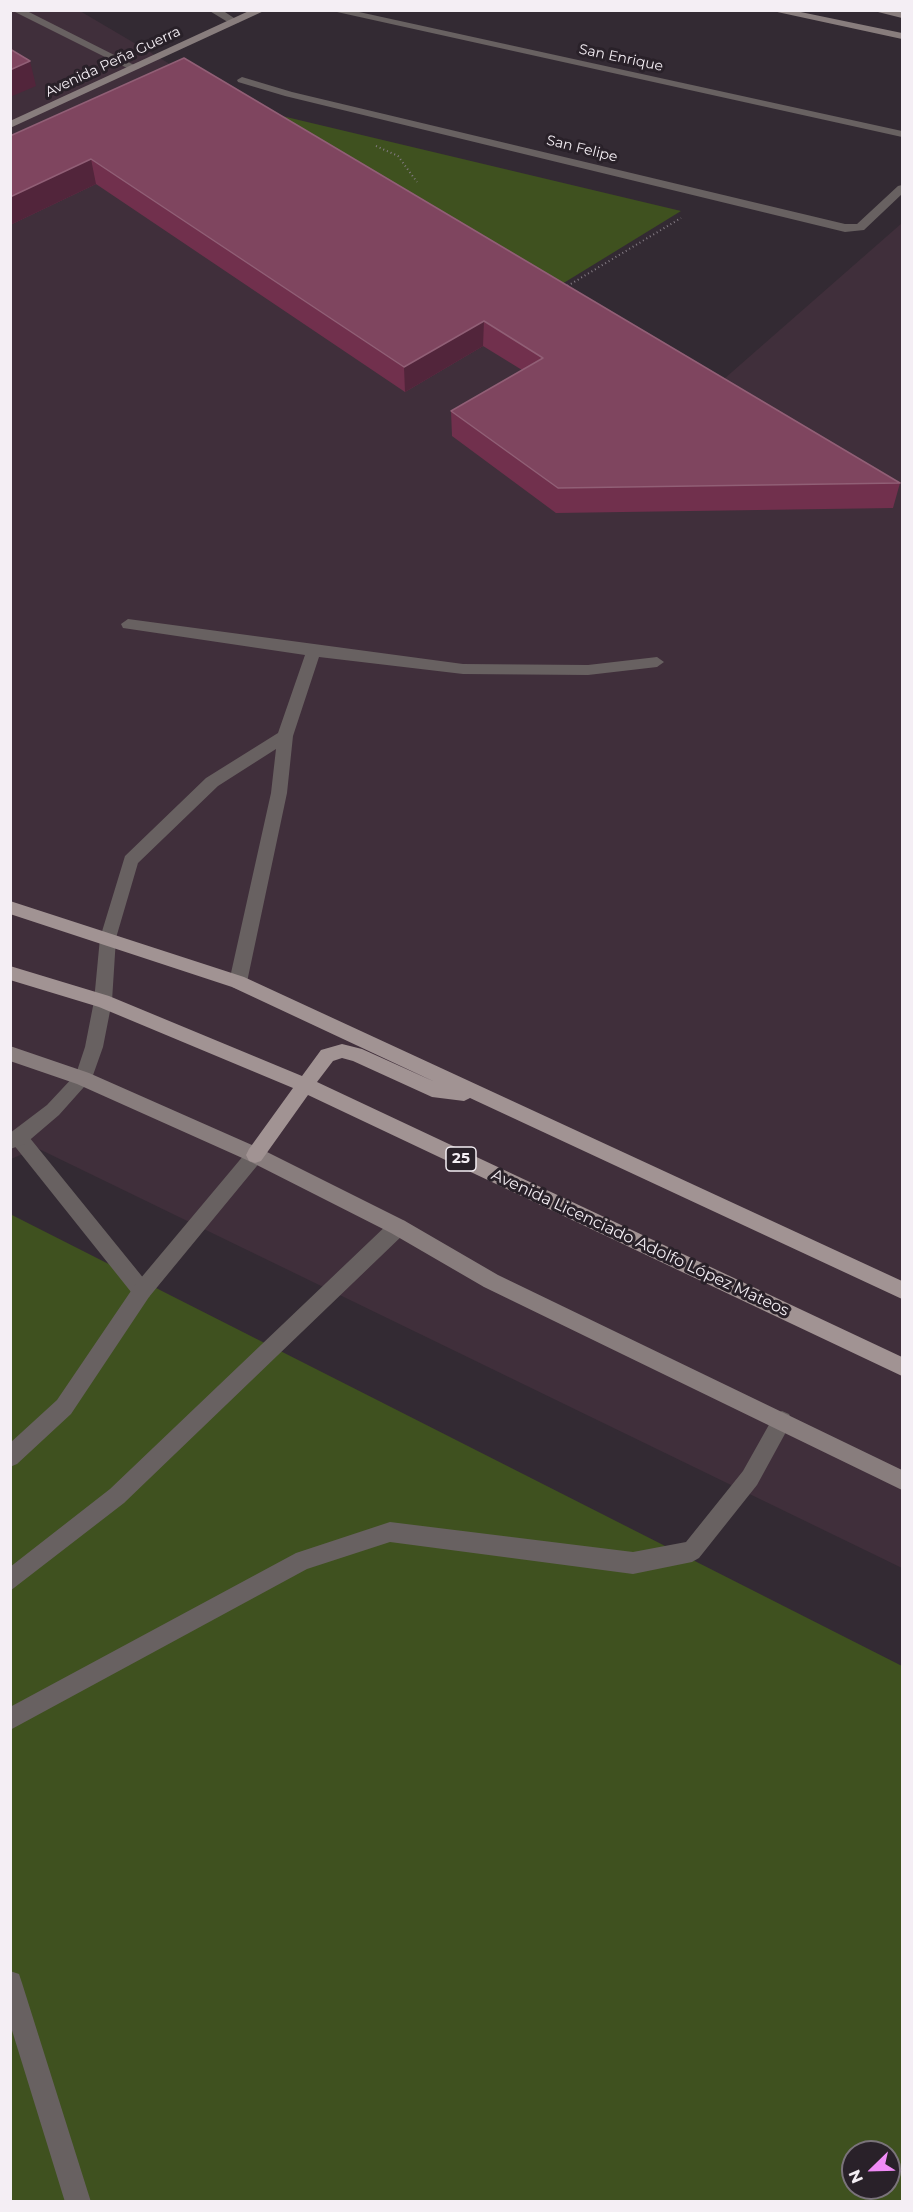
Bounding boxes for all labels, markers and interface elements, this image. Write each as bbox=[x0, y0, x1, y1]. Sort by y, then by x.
street label: Avenida Peña Guerra bbox=[43, 23, 183, 101]
street label: San Enrique bbox=[577, 41, 665, 75]
street label: San Felipe bbox=[545, 132, 619, 166]
road number: 25 bbox=[446, 1147, 476, 1171]
street label: Avenida Licenciado Adolfo López Mateos bbox=[488, 1165, 792, 1321]
north arrow bbox=[841, 2140, 901, 2200]
text: N bbox=[845, 2167, 867, 2186]

